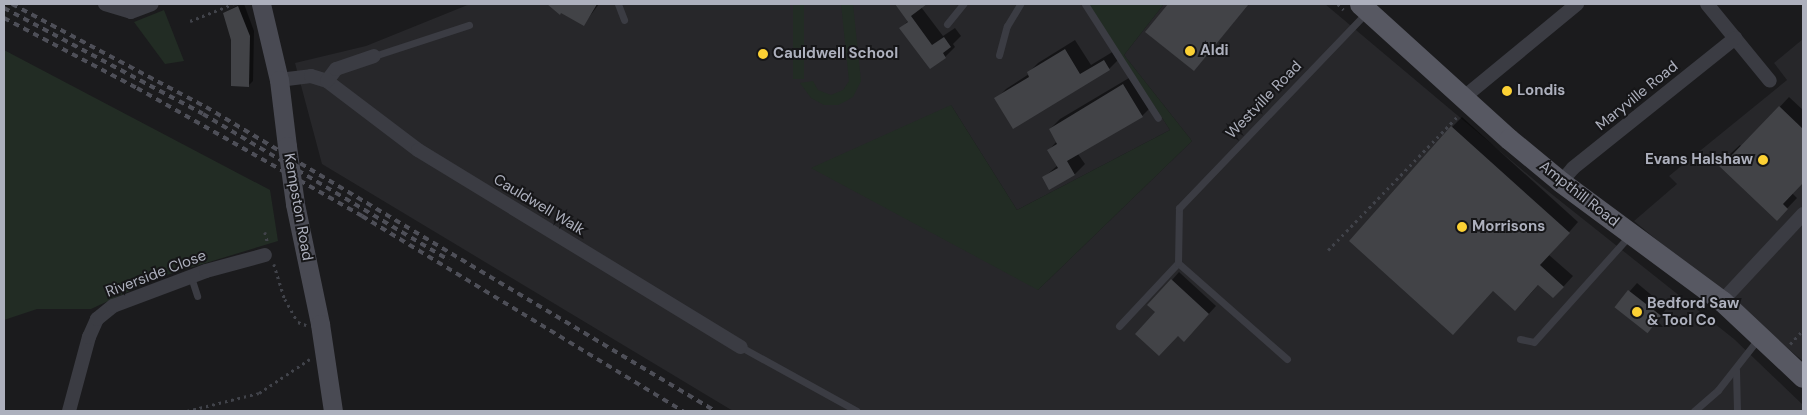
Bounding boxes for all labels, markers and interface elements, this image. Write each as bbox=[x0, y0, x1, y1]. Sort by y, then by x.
place label: Aldi bbox=[1200, 42, 1229, 60]
place label: Cauldwell School bbox=[773, 45, 898, 63]
marker: Aldi bbox=[1184, 45, 1196, 57]
marker: Cauldwell School bbox=[757, 48, 769, 60]
street label: Westville Road bbox=[1222, 57, 1306, 143]
street label: Maryville Road bbox=[1592, 57, 1682, 135]
place label: Londis bbox=[1517, 82, 1565, 100]
marker: Londis bbox=[1501, 85, 1513, 97]
place label: Evans Halshaw bbox=[1645, 151, 1753, 169]
street label: Kempston Road bbox=[280, 152, 316, 262]
marker: Evans Halshaw bbox=[1757, 154, 1769, 166]
street label: Ampthill Road bbox=[1536, 157, 1622, 231]
street label: Cauldwell Walk bbox=[490, 171, 588, 239]
place label: Morrisons bbox=[1472, 218, 1545, 236]
marker: Morrisons bbox=[1456, 221, 1468, 233]
street label: Riverside Close bbox=[103, 247, 209, 301]
place label: Bedford Saw & Tool Co bbox=[1647, 294, 1739, 329]
marker: Bedford Saw & Tool Co bbox=[1631, 306, 1643, 318]

